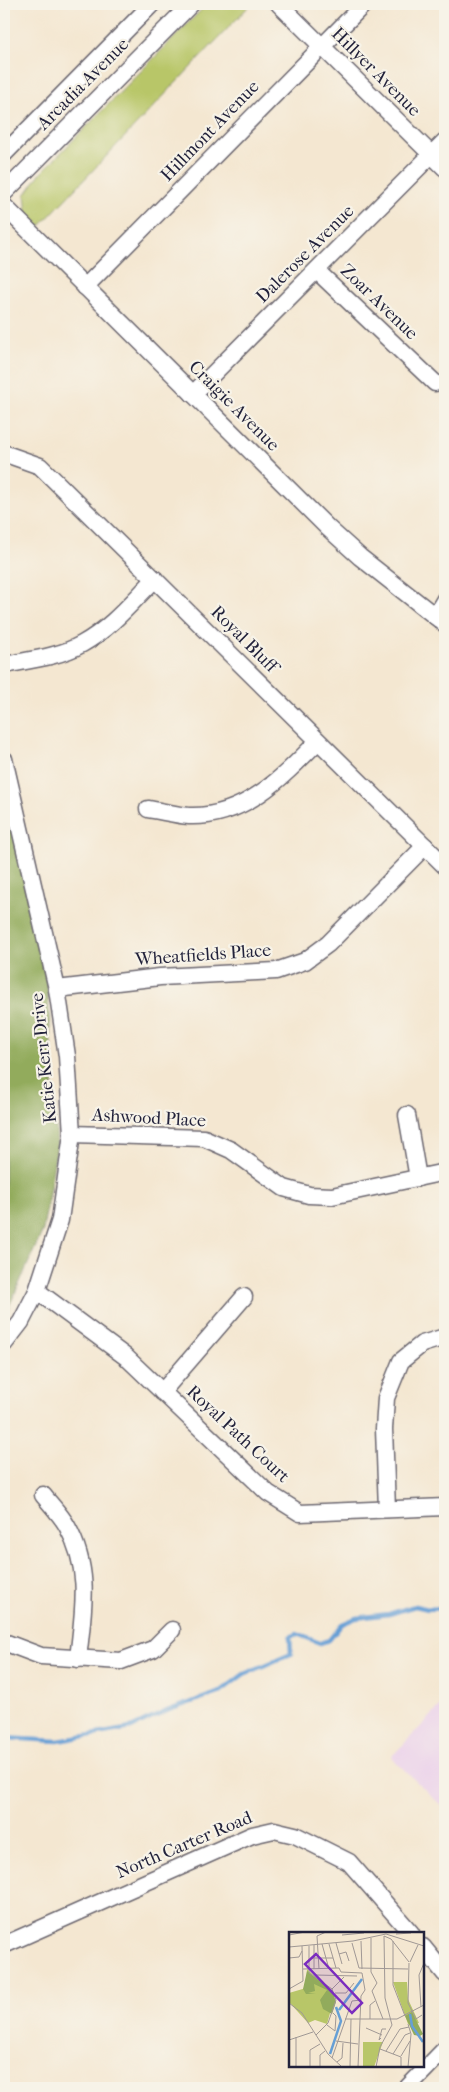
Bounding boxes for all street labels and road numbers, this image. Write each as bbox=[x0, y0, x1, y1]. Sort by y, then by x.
street label: Hillyer Avenue bbox=[327, 23, 425, 121]
street label: Arcadia Avenue bbox=[32, 34, 133, 135]
street label: Hillmont Avenue bbox=[157, 76, 264, 186]
street label: Dalerose Avenue bbox=[252, 201, 358, 307]
street label: Zoar Avenue bbox=[336, 260, 422, 344]
street label: Craigie Avenue bbox=[184, 356, 284, 456]
street label: Royal Bluff bbox=[206, 601, 285, 680]
street label: Wheatfields Place bbox=[133, 940, 272, 970]
street label: Katie Kerr Drive bbox=[27, 992, 61, 1124]
street label: Ashwood Place bbox=[91, 1104, 207, 1131]
street label: Royal Path Court bbox=[182, 1381, 294, 1487]
street label: North Carter Road bbox=[113, 1807, 255, 1883]

